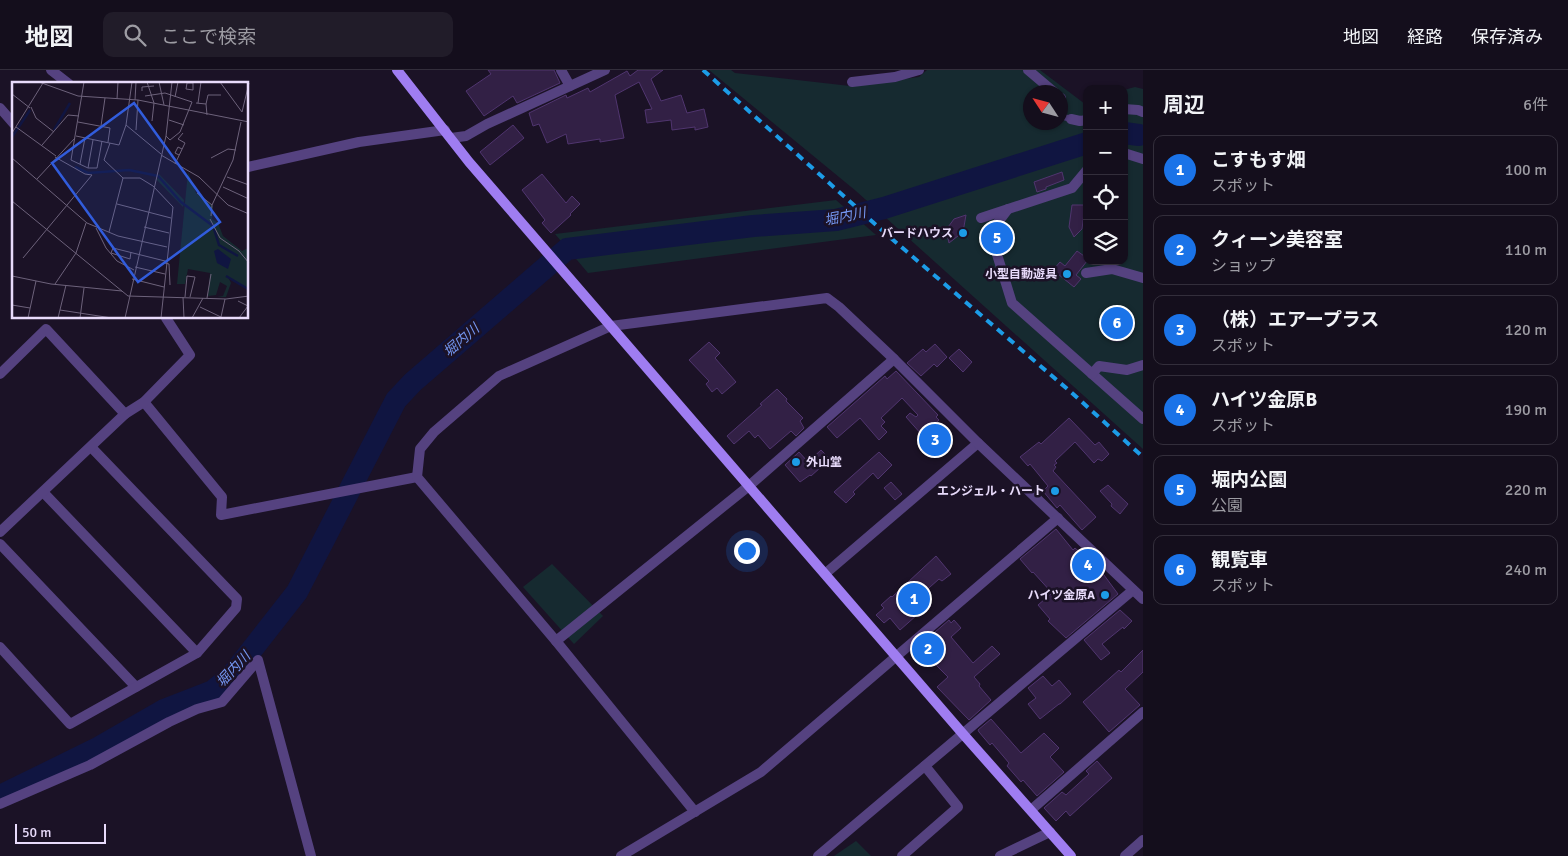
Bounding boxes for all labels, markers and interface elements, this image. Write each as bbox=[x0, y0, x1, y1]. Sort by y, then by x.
search box bbox=[103, 12, 453, 57]
icon: search bbox=[121, 21, 149, 49]
text: 地図 bbox=[25, 22, 73, 52]
text: ここで検索 bbox=[161, 25, 256, 49]
text: 地図 bbox=[1343, 26, 1379, 48]
text: 経路 bbox=[1407, 26, 1443, 48]
text: 保存済み bbox=[1471, 26, 1543, 48]
inset map bbox=[12, 82, 249, 319]
north arrow bbox=[1023, 85, 1068, 130]
map controls bbox=[1083, 85, 1128, 265]
button: + bbox=[1083, 85, 1128, 130]
text: 周辺 bbox=[1163, 92, 1205, 118]
text: 6件 bbox=[1523, 95, 1548, 115]
button: − bbox=[1083, 130, 1128, 175]
text: こすもす畑 bbox=[1211, 148, 1306, 172]
text: 1 bbox=[1176, 160, 1184, 180]
text: 100 m bbox=[1505, 160, 1547, 180]
button: locate bbox=[1083, 175, 1128, 220]
text: スポット bbox=[1211, 176, 1275, 196]
water label: 堀内川 bbox=[823, 204, 869, 229]
pin: 5 bbox=[981, 219, 1013, 257]
button: layers bbox=[1083, 220, 1128, 265]
place label: バードハウス bbox=[881, 226, 953, 241]
marker: バードハウス bbox=[957, 227, 969, 239]
text: クィーン美容室 bbox=[1211, 228, 1343, 252]
text: 2 bbox=[1176, 240, 1184, 260]
text: 110 m bbox=[1505, 240, 1547, 260]
text: ショップ bbox=[1211, 256, 1275, 276]
place label: 小型自動遊具 bbox=[985, 267, 1057, 282]
marker: 小型自動遊具 bbox=[1061, 268, 1073, 280]
pin: 6 bbox=[1101, 304, 1133, 342]
text: （株）エアープラス bbox=[1211, 308, 1379, 332]
water label: 堀内川 bbox=[440, 319, 484, 361]
text: 3 bbox=[1176, 320, 1184, 340]
text: 120 m bbox=[1505, 320, 1547, 340]
text: スポット bbox=[1211, 336, 1275, 356]
text: ハイツ金原B bbox=[1211, 388, 1317, 412]
text: 4 bbox=[1176, 400, 1184, 420]
text: 190 m bbox=[1505, 400, 1547, 420]
text: スポット bbox=[1211, 416, 1275, 436]
pin: 3 bbox=[919, 421, 951, 459]
place label: 外山堂 bbox=[806, 455, 842, 470]
marker: 外山堂 bbox=[790, 456, 802, 468]
text: 堀内公園 bbox=[1211, 468, 1287, 492]
text: 5 bbox=[1176, 480, 1184, 500]
text: 220 m bbox=[1505, 480, 1547, 500]
place label: エンジェル・ハート bbox=[937, 484, 1045, 499]
marker: エンジェル・ハート bbox=[1049, 485, 1061, 497]
text: 公園 bbox=[1211, 496, 1243, 516]
your location bbox=[734, 538, 760, 564]
pin: 4 bbox=[1072, 546, 1104, 584]
text: 観覧車 bbox=[1211, 548, 1268, 572]
text: 6 bbox=[1176, 560, 1184, 580]
text: 240 m bbox=[1505, 560, 1547, 580]
text: スポット bbox=[1211, 576, 1275, 596]
pin: 1 bbox=[898, 580, 930, 618]
place label: ハイツ金原A bbox=[1028, 588, 1095, 603]
marker: ハイツ金原A bbox=[1099, 589, 1111, 601]
pin: 2 bbox=[912, 630, 944, 668]
water label: 堀内川 bbox=[213, 647, 255, 690]
scale bar bbox=[15, 821, 106, 844]
text: 50 m bbox=[22, 824, 51, 841]

